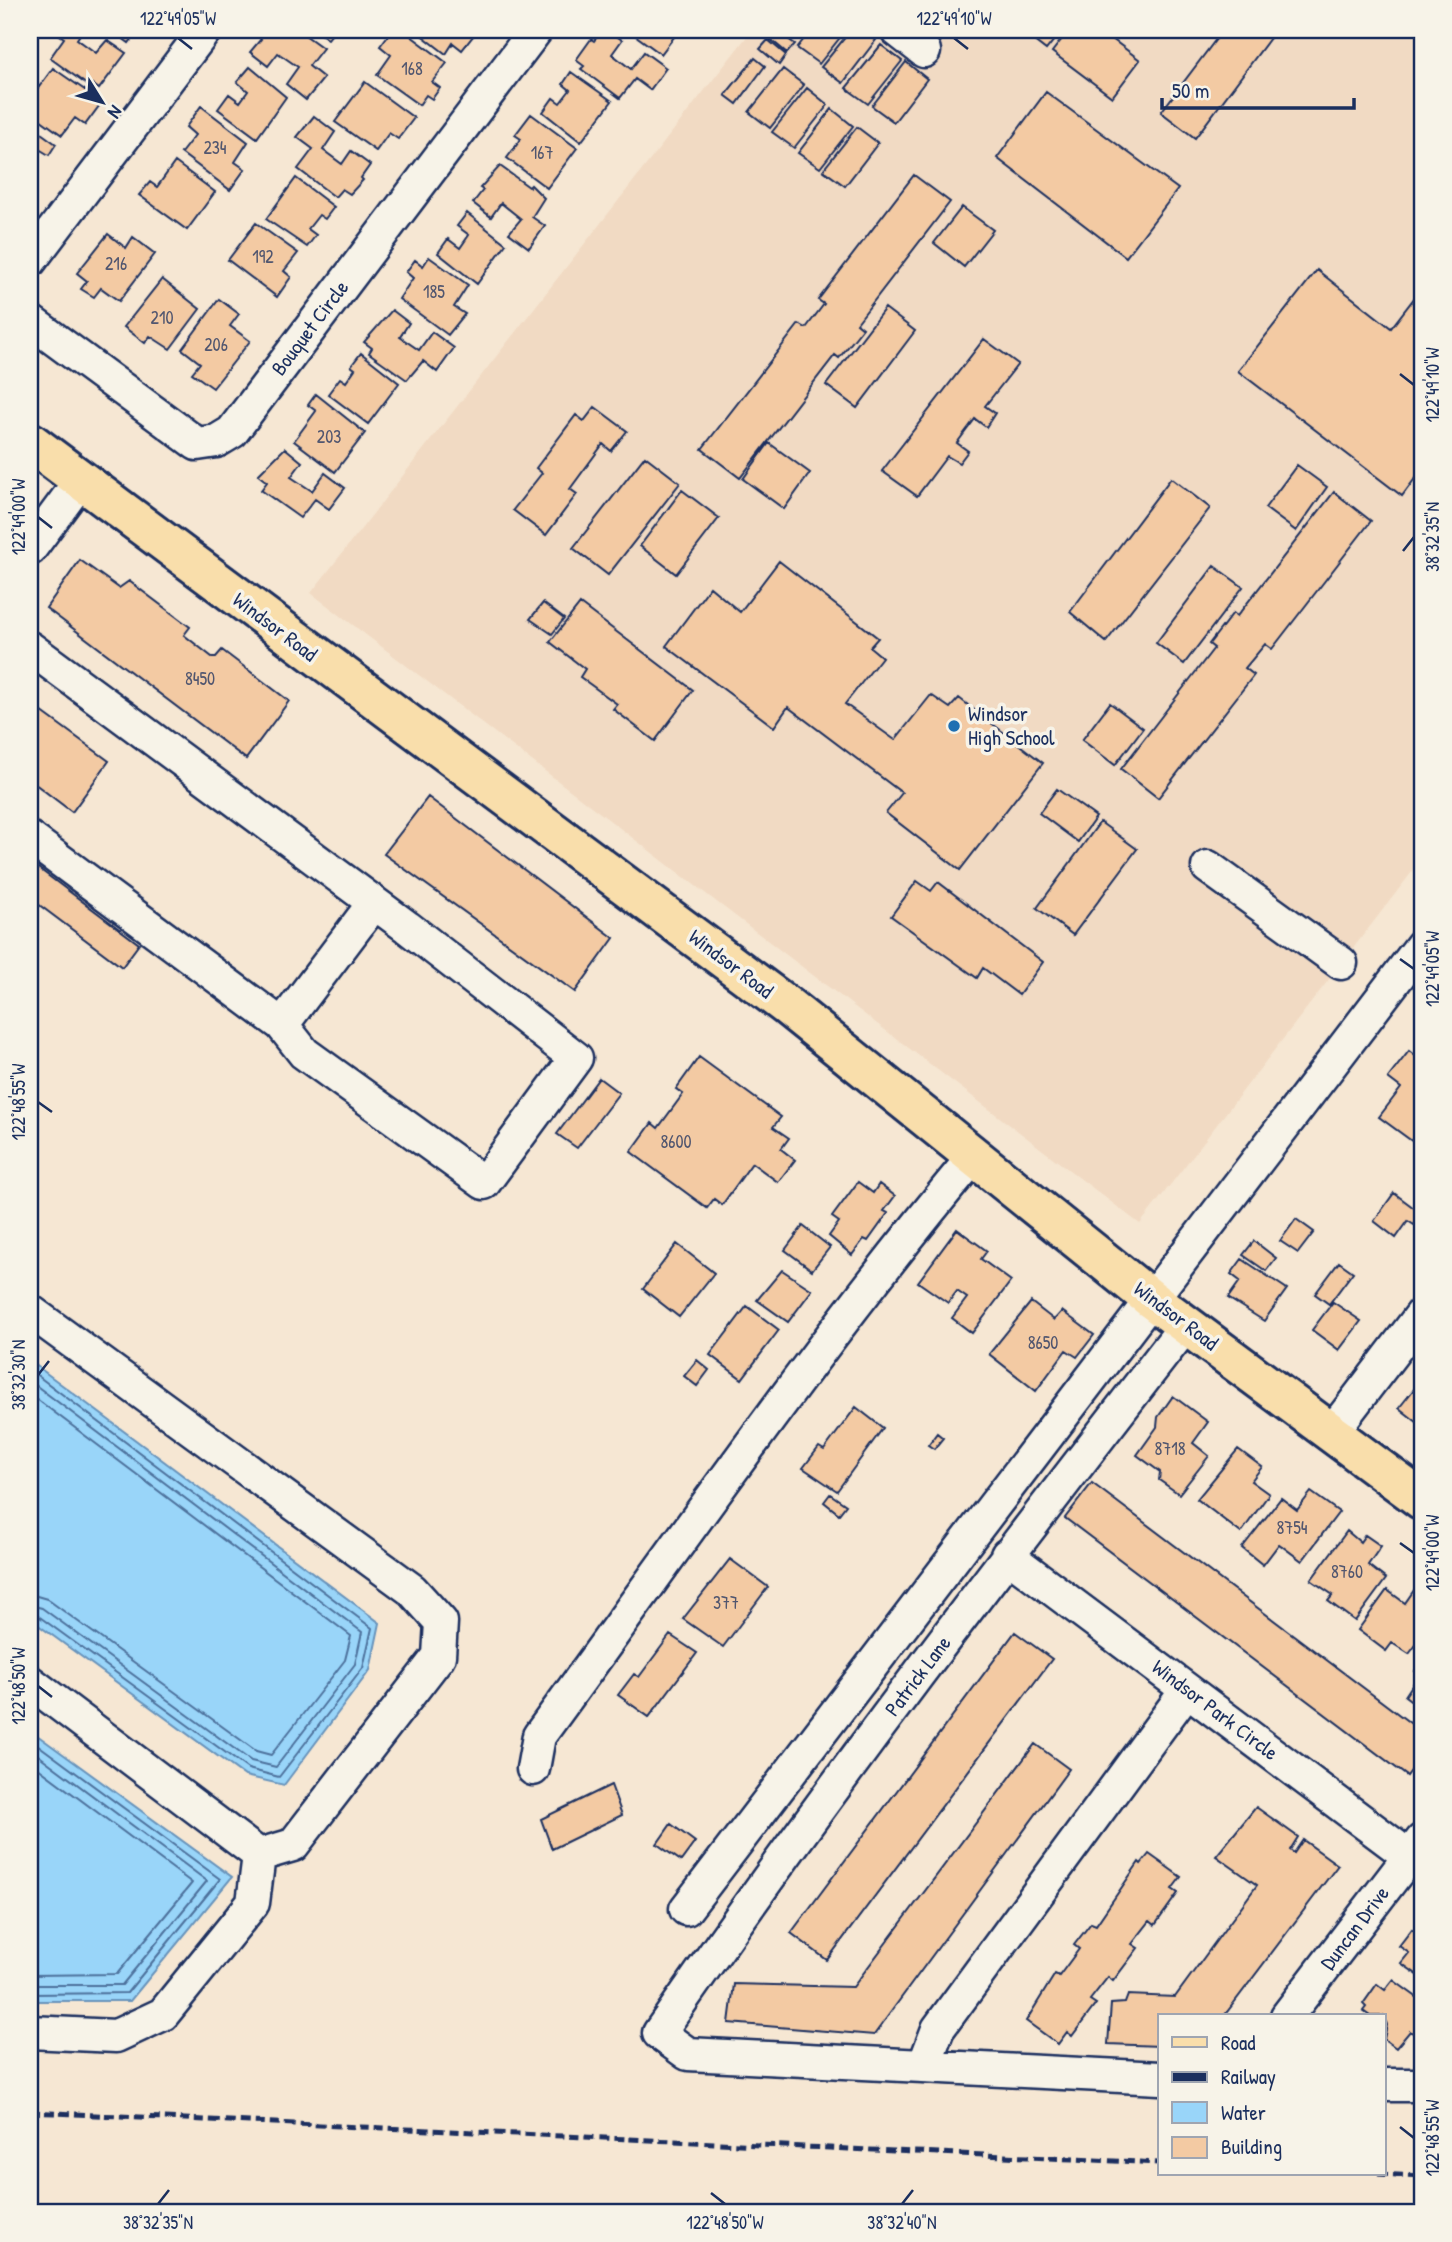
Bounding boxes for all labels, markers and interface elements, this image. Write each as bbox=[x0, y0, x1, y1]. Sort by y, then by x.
text: 122°49'05"W bbox=[140, 6, 216, 31]
text: 122°49'10"W bbox=[916, 6, 992, 31]
house number: 168 bbox=[401, 56, 423, 81]
north arrow bbox=[66, 66, 136, 136]
scale bar bbox=[1162, 66, 1354, 110]
text: 50 m bbox=[1172, 76, 1209, 105]
text: N bbox=[102, 100, 129, 124]
house number: 234 bbox=[203, 135, 227, 160]
house number: 167 bbox=[531, 140, 553, 165]
house number: 192 bbox=[252, 244, 274, 269]
house number: 216 bbox=[105, 251, 127, 276]
street label: Bouquet Circle bbox=[264, 274, 355, 381]
house number: 185 bbox=[423, 279, 445, 304]
house number: 210 bbox=[150, 305, 174, 330]
house number: 206 bbox=[204, 332, 228, 357]
text: 122°49'10"W bbox=[1420, 347, 1445, 423]
house number: 203 bbox=[317, 424, 341, 449]
text: 122°49'00"W bbox=[6, 479, 31, 555]
text: 38°32'35"N bbox=[1420, 502, 1445, 572]
street label: Windsor Road bbox=[227, 585, 324, 668]
house number: 8450 bbox=[185, 666, 215, 691]
place label: Windsor High School bbox=[968, 699, 1055, 752]
marker: Windsor High School bbox=[946, 718, 962, 734]
street label: Windsor Road bbox=[683, 922, 780, 1005]
text: 122°49'05"W bbox=[1420, 931, 1445, 1007]
text: 122°48'55"W bbox=[6, 1064, 31, 1140]
house number: 8600 bbox=[660, 1129, 692, 1154]
street label: Windsor Road bbox=[1128, 1274, 1225, 1357]
house number: 8650 bbox=[1028, 1330, 1058, 1355]
text: 38°32'30"N bbox=[6, 1340, 31, 1410]
house number: 8718 bbox=[1154, 1436, 1186, 1461]
house number: 8754 bbox=[1276, 1515, 1308, 1540]
text: 122°49'00"W bbox=[1420, 1515, 1445, 1591]
house number: 8760 bbox=[1331, 1559, 1363, 1584]
house number: 377 bbox=[713, 1590, 739, 1615]
street label: Patrick Lane bbox=[878, 1629, 957, 1722]
text: 122°48'50"W bbox=[6, 1647, 31, 1725]
street label: Windsor Park Circle bbox=[1146, 1653, 1284, 1767]
street label: Duncan Drive bbox=[1314, 1880, 1396, 1976]
legend bbox=[1158, 2014, 1386, 2176]
text: Road bbox=[1221, 2028, 1255, 2057]
text: Railway bbox=[1221, 2062, 1276, 2091]
text: Water bbox=[1221, 2098, 1266, 2127]
text: 122°48'55"W bbox=[1420, 2100, 1445, 2176]
text: Building bbox=[1221, 2132, 1282, 2161]
text: 38°32'35"N bbox=[123, 2210, 193, 2235]
text: 122°48'50"W bbox=[686, 2210, 764, 2235]
text: 38°32'40"N bbox=[867, 2210, 937, 2235]

